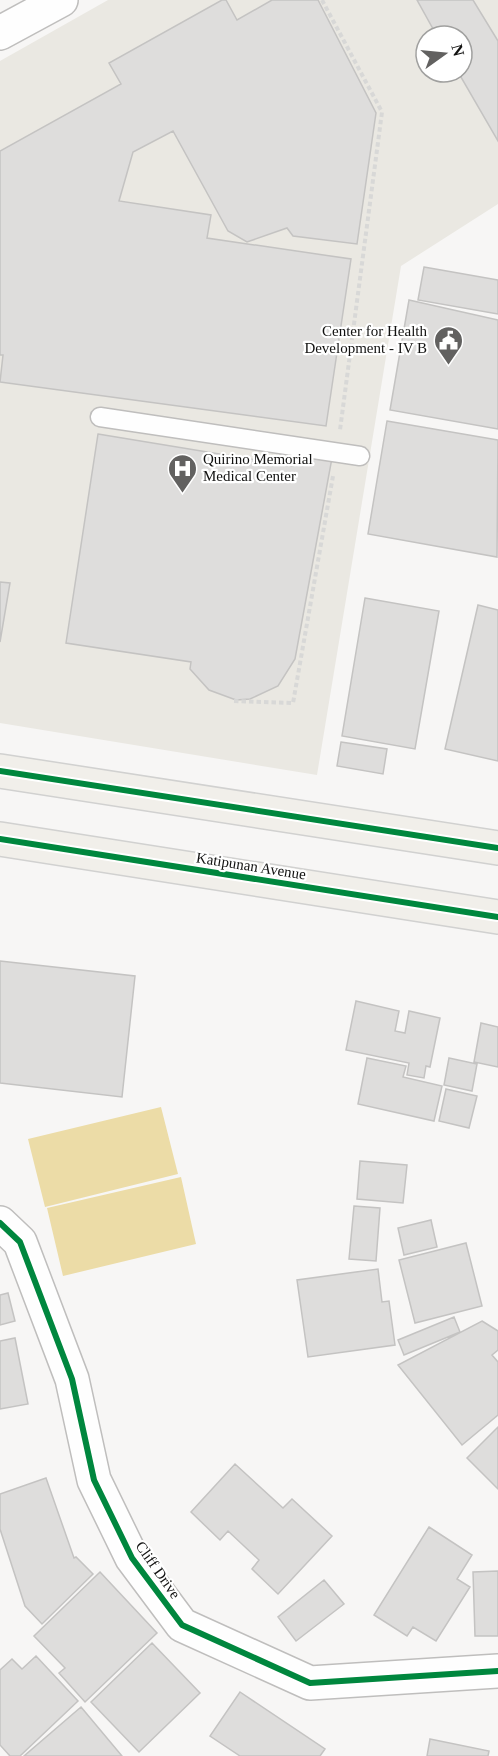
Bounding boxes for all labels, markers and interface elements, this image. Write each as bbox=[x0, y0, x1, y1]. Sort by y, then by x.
north arrow bbox=[414, 24, 474, 84]
text: N bbox=[448, 42, 468, 58]
place label: Center for Health Development - IV B bbox=[304, 323, 427, 356]
public building icon: Center for Health Development - IV B bbox=[432, 324, 464, 366]
place label: Quirino Memorial Medical Center bbox=[203, 451, 313, 484]
hospital icon: Quirino Memorial Medical Center bbox=[166, 452, 198, 494]
street label: Katipunan Avenue bbox=[195, 849, 307, 883]
street label: Cliff Drive bbox=[133, 1538, 184, 1602]

